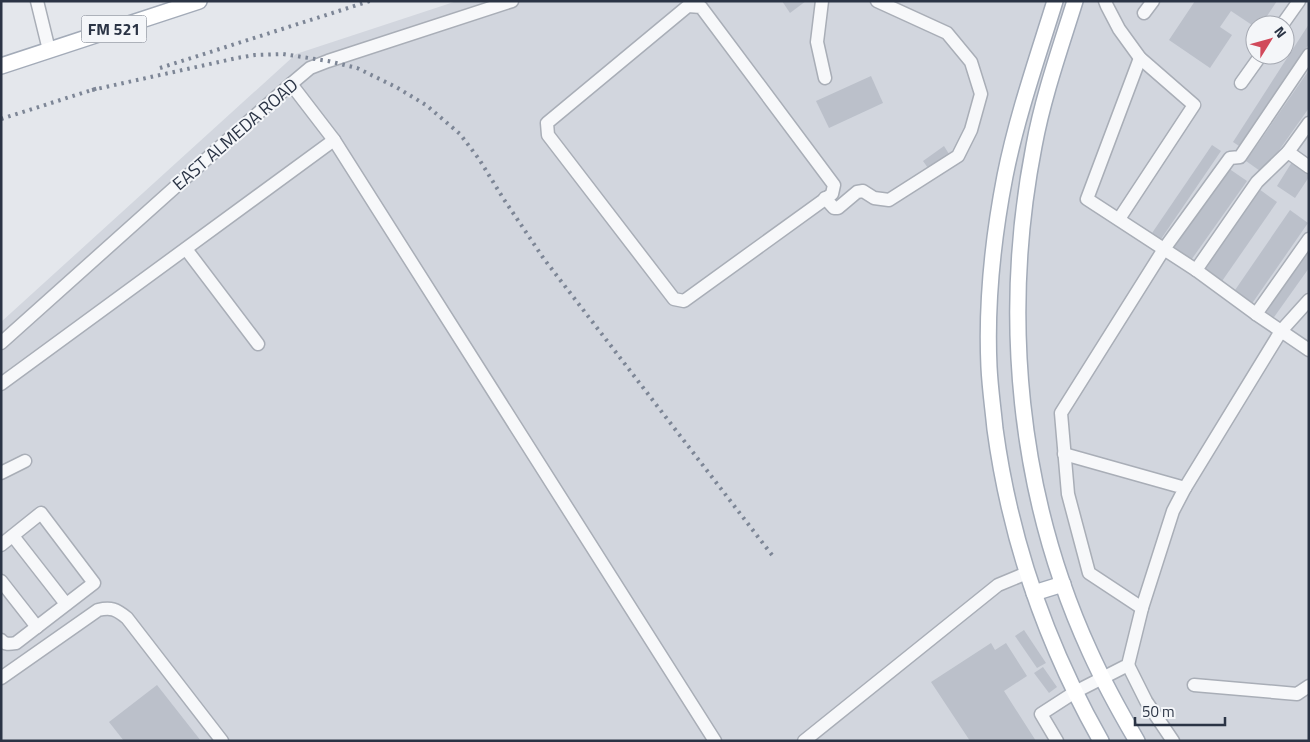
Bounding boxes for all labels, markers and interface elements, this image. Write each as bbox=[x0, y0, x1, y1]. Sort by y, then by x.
road number: FM 521 bbox=[82, 15, 146, 42]
north arrow bbox=[1245, 15, 1295, 65]
text: N bbox=[1269, 22, 1292, 42]
street label: EAST ALMEDA ROAD bbox=[166, 72, 304, 196]
scale bar bbox=[1135, 694, 1225, 726]
text: 50 m bbox=[1142, 700, 1175, 723]

